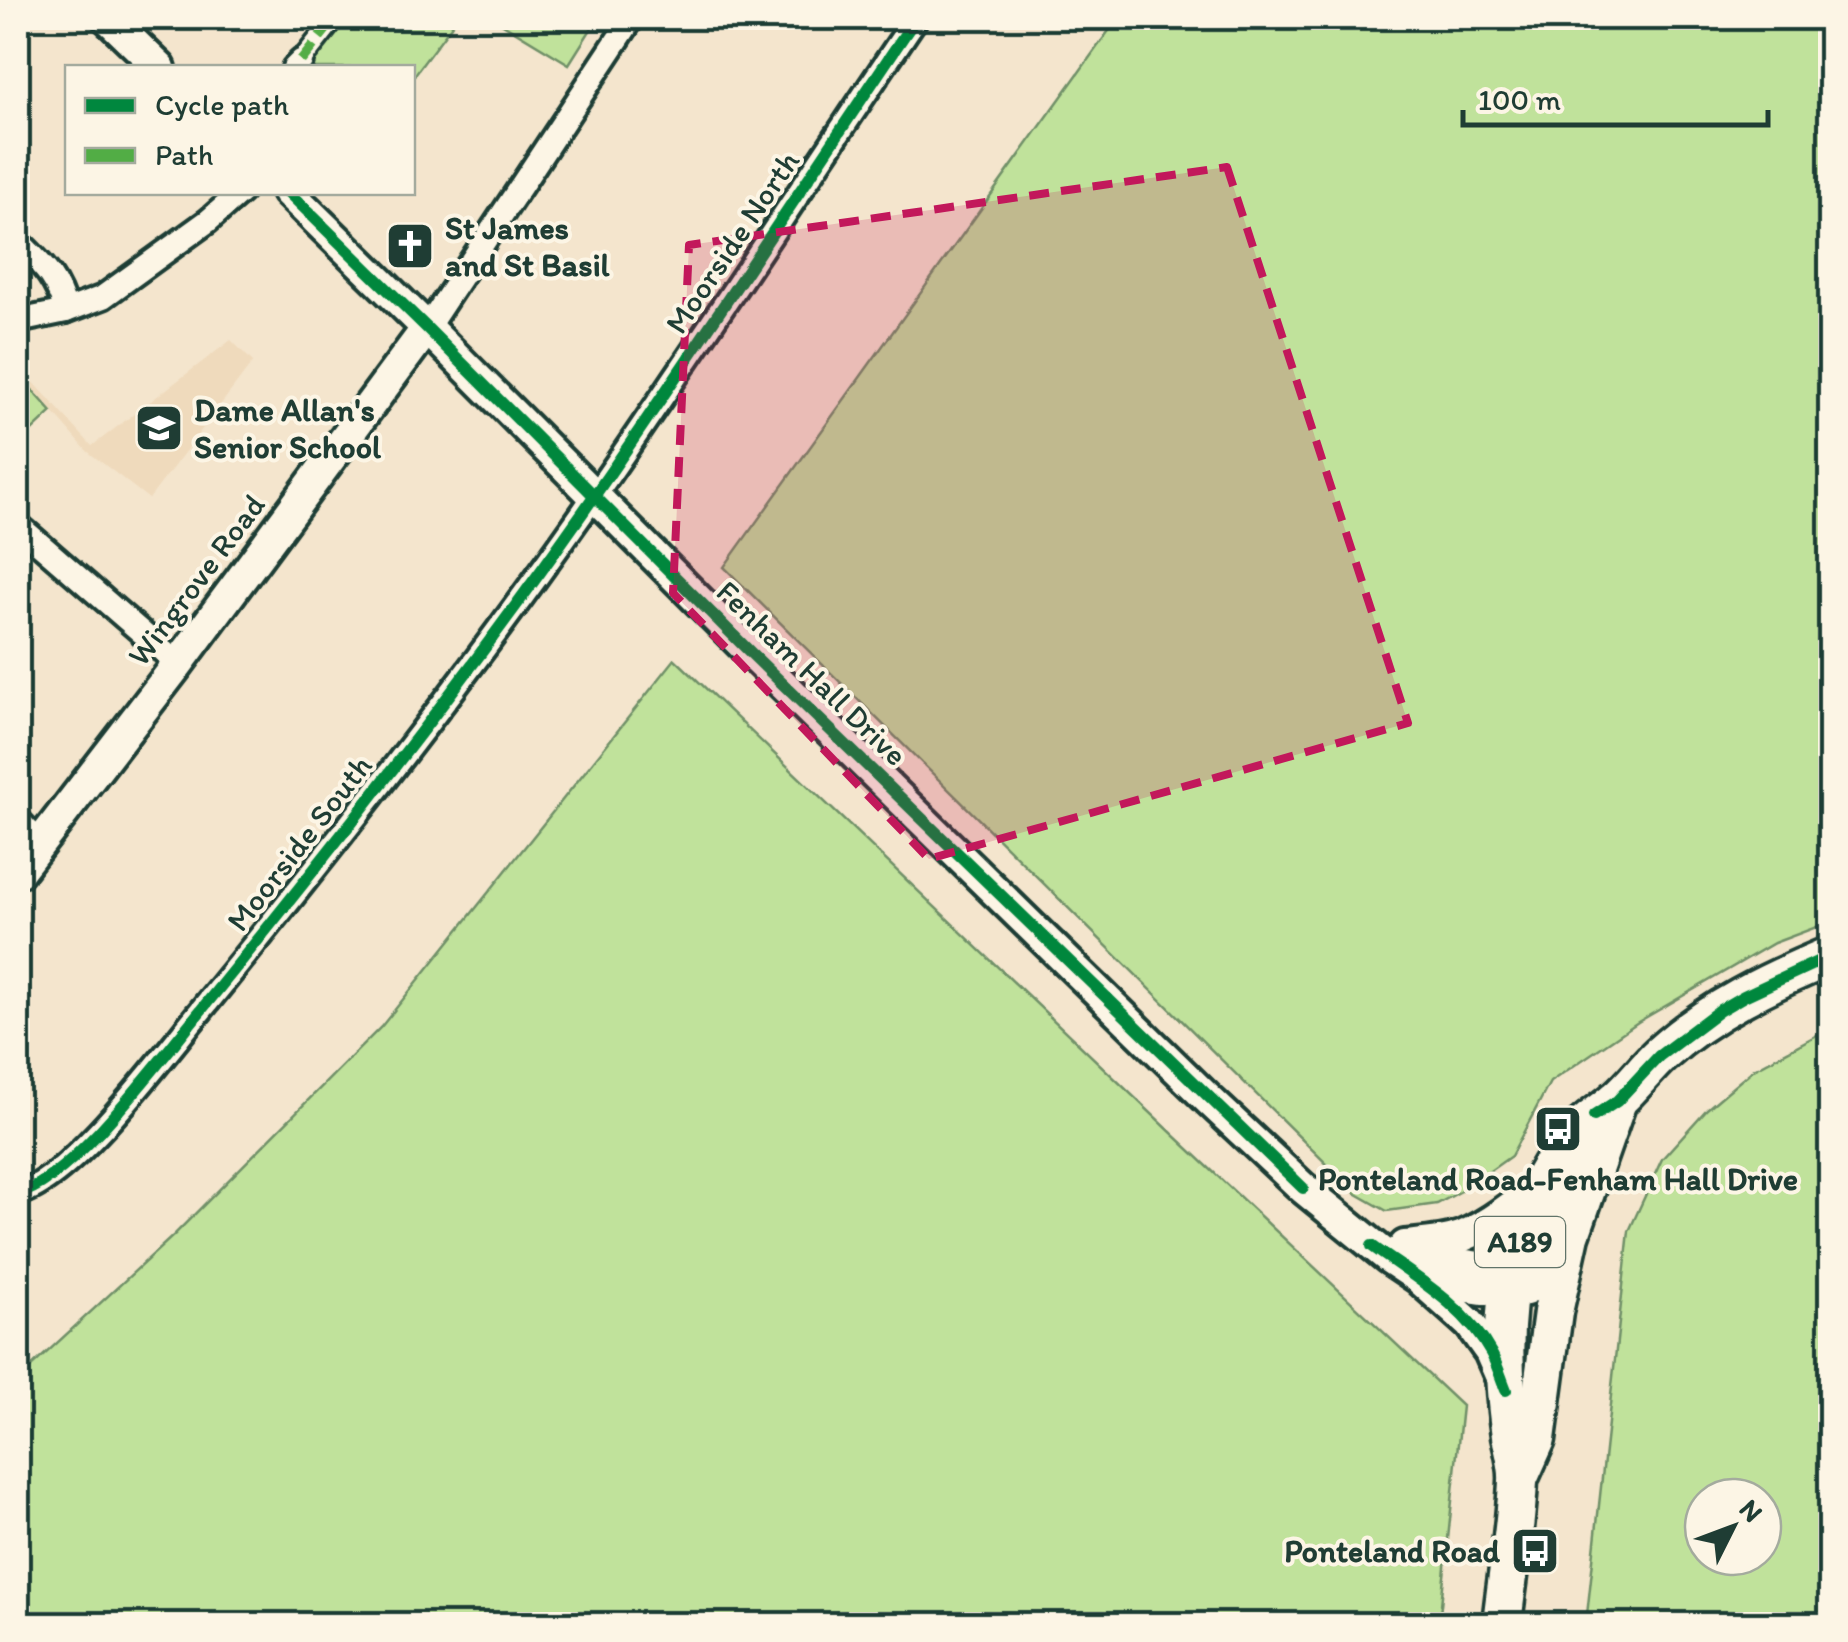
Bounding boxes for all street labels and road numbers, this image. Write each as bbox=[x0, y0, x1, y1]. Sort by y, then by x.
street label: Moorside North bbox=[657, 143, 807, 341]
street label: Wingrove Road bbox=[119, 487, 273, 673]
street label: Fenham Hall Drive bbox=[709, 572, 915, 774]
street label: Moorside South bbox=[218, 747, 380, 939]
road number: A189 bbox=[1475, 1217, 1565, 1267]

